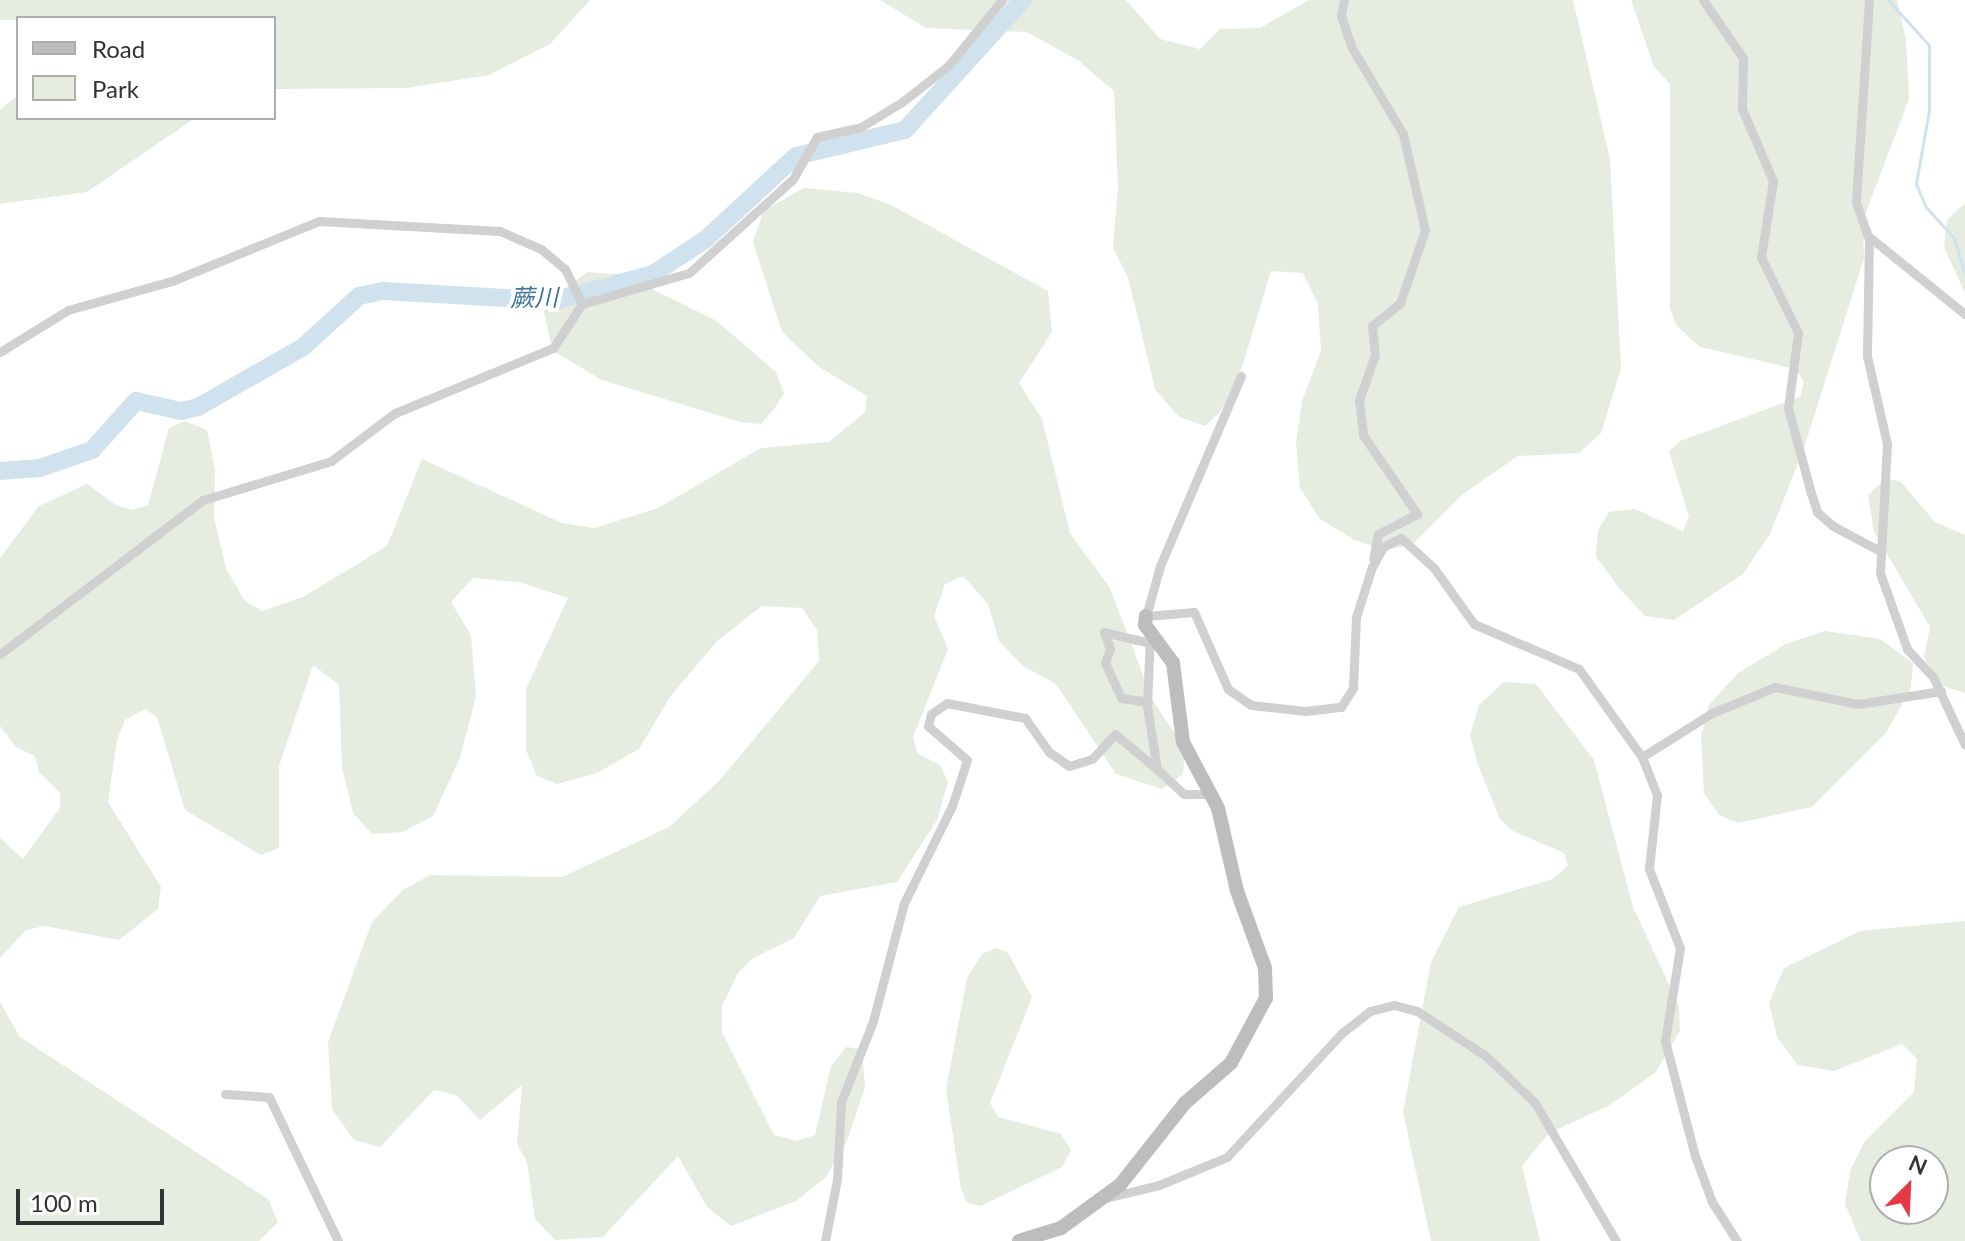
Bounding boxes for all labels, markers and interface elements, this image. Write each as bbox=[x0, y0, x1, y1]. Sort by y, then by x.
legend bbox=[16, 16, 276, 120]
text: Road bbox=[92, 34, 145, 63]
text: Park bbox=[92, 74, 139, 103]
water label: 蕨川 bbox=[510, 282, 558, 312]
north arrow bbox=[1869, 1145, 1949, 1225]
text: N bbox=[1905, 1149, 1931, 1180]
scale bar bbox=[20, 1173, 168, 1223]
text: 100 m bbox=[30, 1188, 98, 1217]

